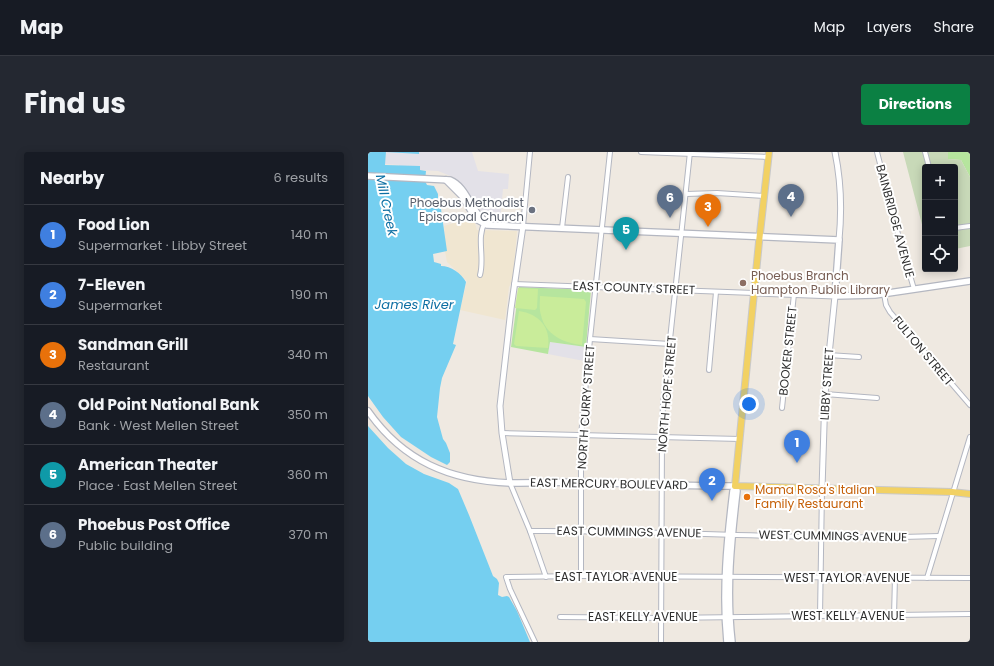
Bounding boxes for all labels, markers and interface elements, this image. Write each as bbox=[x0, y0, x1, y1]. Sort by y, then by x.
text: Map bbox=[20, 14, 63, 41]
text: Map bbox=[814, 17, 845, 37]
text: Layers bbox=[867, 17, 911, 37]
text: Share bbox=[933, 17, 974, 37]
text: Find us bbox=[24, 84, 126, 123]
button: Directions bbox=[861, 84, 970, 125]
street label: BAINBRIDGE AVENUE bbox=[872, 162, 919, 279]
map controls bbox=[922, 164, 958, 272]
button: + bbox=[922, 164, 958, 200]
text: Nearby bbox=[40, 166, 104, 190]
text: 6 results bbox=[274, 168, 328, 187]
water label: Mill Creek bbox=[371, 173, 403, 239]
pin: 4 bbox=[778, 184, 804, 217]
pin: 6 bbox=[657, 185, 683, 218]
place label: Phoebus Methodist Episcopal Church bbox=[410, 194, 524, 225]
pin: 3 bbox=[695, 194, 721, 227]
button: − bbox=[922, 200, 958, 236]
marker: Phoebus Methodist Episcopal Church bbox=[527, 205, 537, 215]
text: Food Lion bbox=[78, 214, 150, 235]
pin: 5 bbox=[613, 217, 639, 250]
text: 1 bbox=[51, 225, 55, 244]
text: 140 m bbox=[291, 225, 328, 244]
text: Supermarket · Libby Street bbox=[78, 236, 247, 255]
button: locate bbox=[922, 236, 958, 272]
place label: Phoebus Branch Hampton Public Library bbox=[751, 267, 890, 298]
text: 7-Eleven bbox=[78, 274, 145, 295]
street label: EAST COUNTY STREET bbox=[572, 277, 696, 298]
marker: Phoebus Branch Hampton Public Library bbox=[738, 278, 748, 288]
text: 2 bbox=[49, 285, 57, 304]
text: 190 m bbox=[291, 285, 328, 304]
water label: James River bbox=[374, 295, 455, 314]
text: Supermarket bbox=[78, 296, 162, 315]
street label: BOOKER STREET bbox=[774, 305, 801, 396]
street label: FULTON STREET bbox=[889, 312, 958, 390]
text: Sandman Grill bbox=[78, 334, 188, 355]
street label: NORTH HOPE STREET bbox=[653, 335, 680, 453]
street label: NORTH CURRY STREET bbox=[573, 344, 598, 470]
text: 3 bbox=[49, 345, 57, 364]
text: 340 m bbox=[287, 345, 328, 364]
street label: LIBBY STREET bbox=[815, 347, 838, 421]
text: Restaurant bbox=[78, 356, 149, 375]
text: Old Point National Bank bbox=[78, 394, 259, 415]
your location bbox=[739, 394, 759, 414]
text: 4 bbox=[49, 405, 57, 424]
text: 350 m bbox=[287, 405, 328, 424]
text: Bank · West Mellen Street bbox=[78, 416, 239, 435]
pin: 1 bbox=[784, 430, 810, 463]
text: American Theater bbox=[78, 454, 218, 475]
text: 5 bbox=[49, 465, 57, 484]
text: 360 m bbox=[287, 465, 328, 484]
pin: 2 bbox=[699, 468, 725, 501]
street label: EAST MERCURY BOULEVARD bbox=[530, 474, 688, 493]
text: Place · East Mellen Street bbox=[78, 476, 237, 495]
place label: Mama Rosa's Italian Family Restaurant bbox=[755, 481, 875, 512]
marker: Mama Rosa's Italian Family Restaurant bbox=[742, 492, 752, 502]
text: Phoebus Post Office bbox=[78, 514, 230, 535]
street label: EAST CUMMINGS AVENUE bbox=[556, 522, 702, 541]
text: 6 bbox=[49, 525, 57, 544]
text: 370 m bbox=[288, 525, 328, 544]
street label: WEST CUMMINGS AVENUE bbox=[759, 526, 907, 545]
text: Public building bbox=[78, 536, 173, 555]
street label: EAST TAYLOR AVENUE bbox=[555, 568, 677, 585]
street label: WEST TAYLOR AVENUE bbox=[784, 569, 910, 586]
street label: WEST KELLY AVENUE bbox=[791, 607, 905, 624]
street label: EAST KELLY AVENUE bbox=[588, 608, 698, 625]

